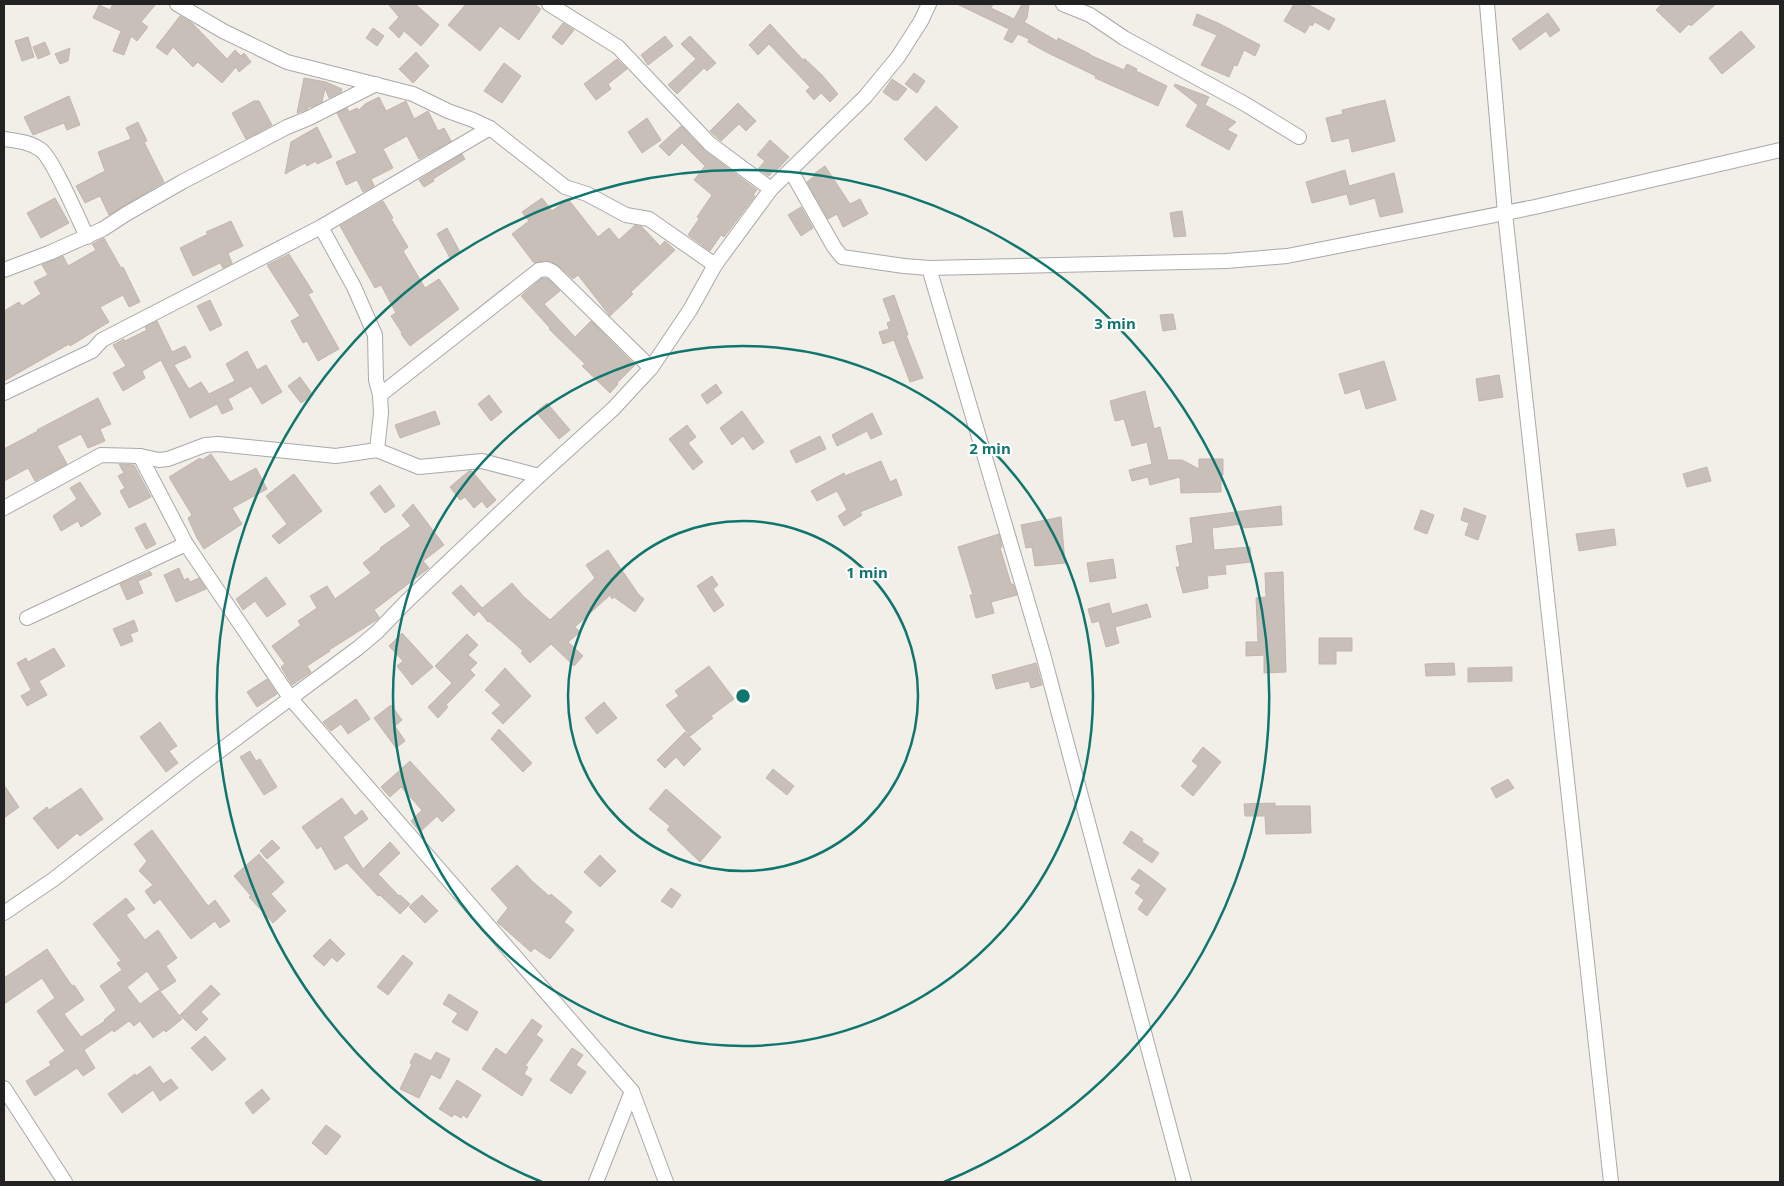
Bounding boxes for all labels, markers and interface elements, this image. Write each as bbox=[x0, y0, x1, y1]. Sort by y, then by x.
text: 3 min bbox=[1094, 313, 1136, 333]
text: 2 min bbox=[969, 438, 1011, 458]
text: 1 min bbox=[846, 562, 888, 582]
centre of rings bbox=[734, 687, 752, 705]

